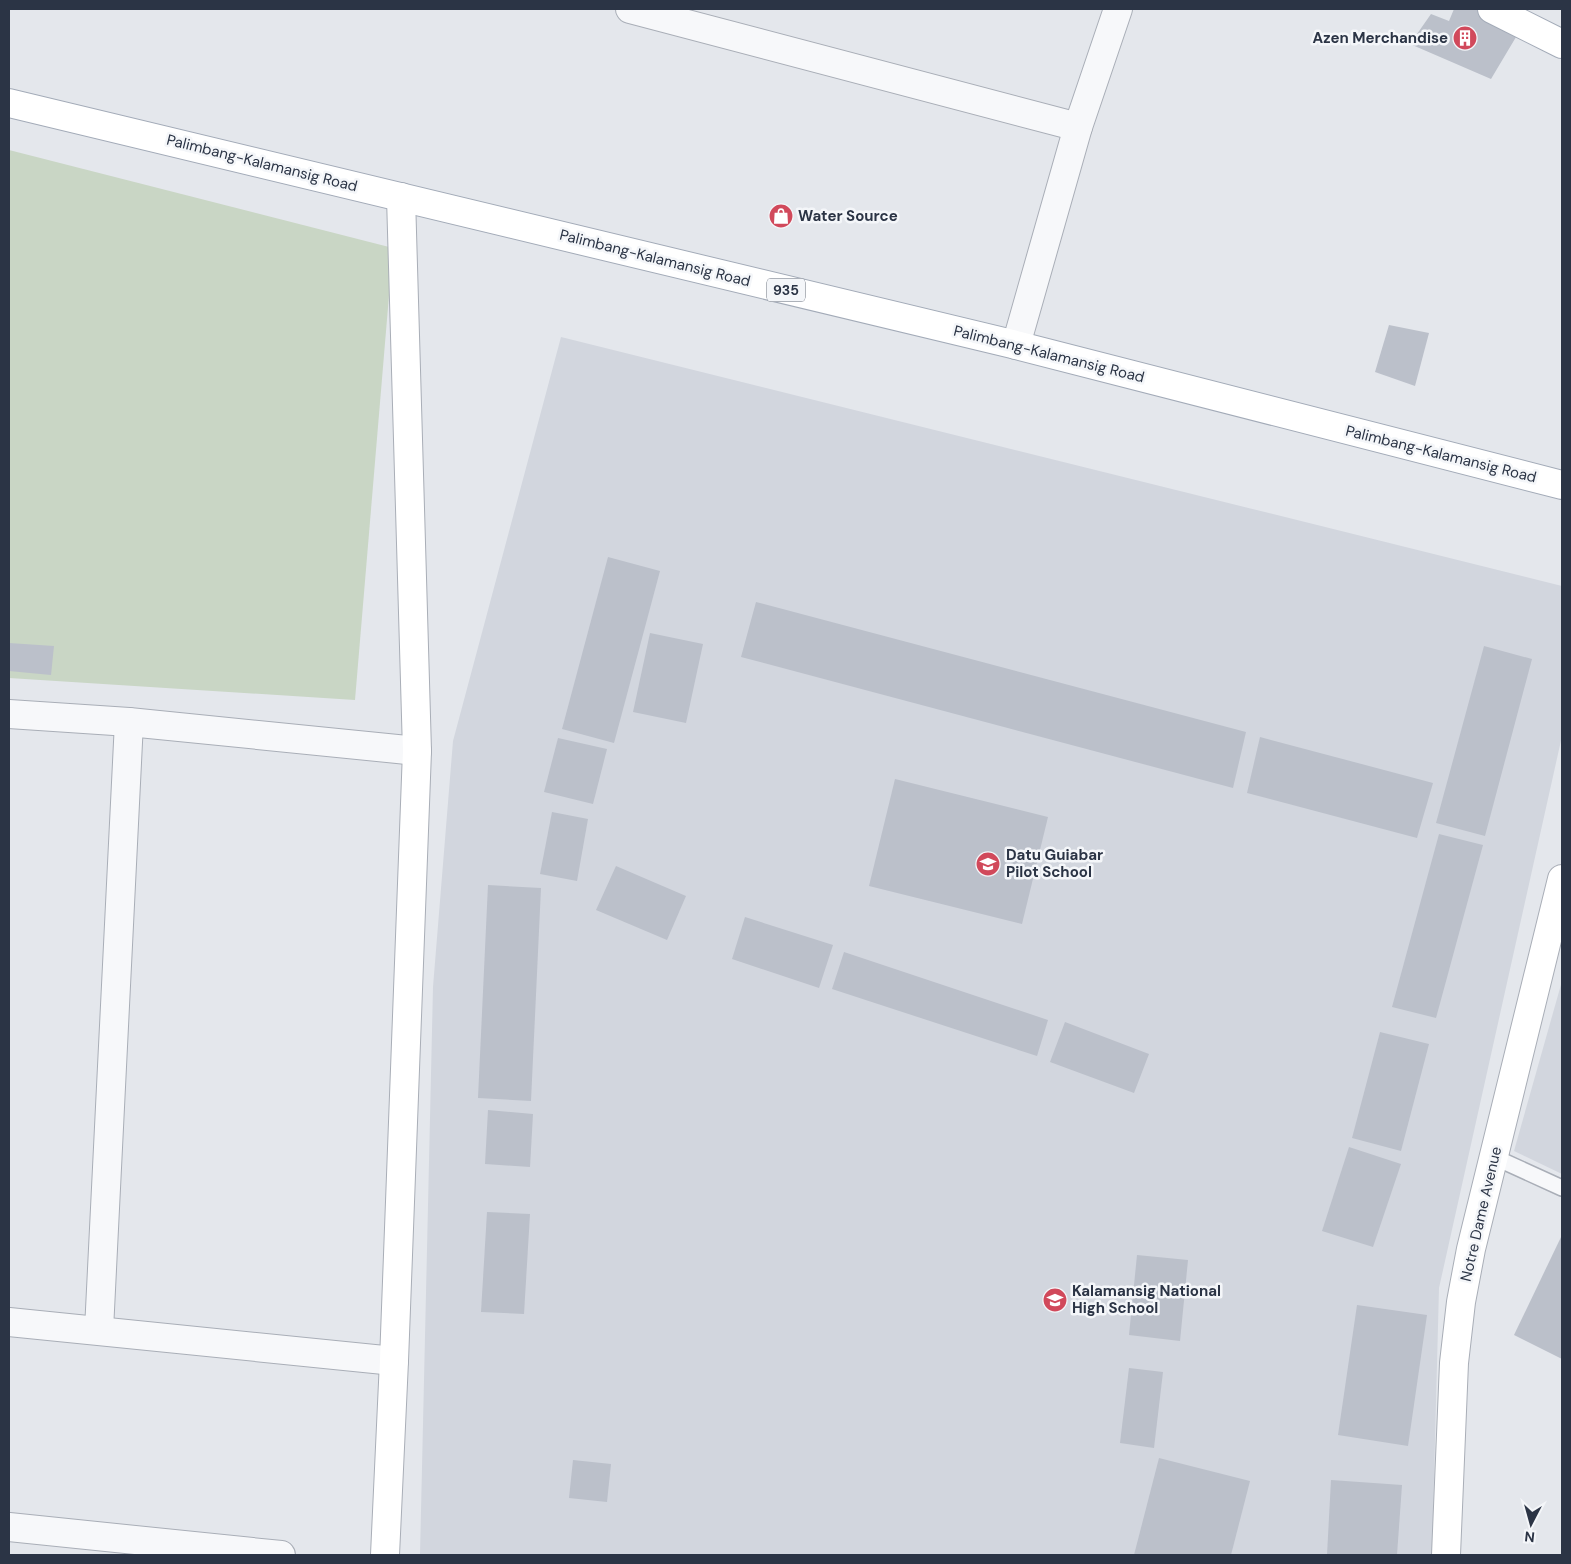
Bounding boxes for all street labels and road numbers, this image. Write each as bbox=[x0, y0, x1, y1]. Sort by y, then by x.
street label: Palimbang-Kalamansig Road bbox=[164, 130, 360, 196]
street label: Palimbang-Kalamansig Road bbox=[557, 225, 753, 291]
road number: 935 bbox=[767, 278, 805, 302]
street label: Palimbang-Kalamansig Road bbox=[951, 321, 1147, 387]
street label: Palimbang-Kalamansig Road bbox=[1343, 421, 1539, 487]
street label: Notre Dame Avenue bbox=[1456, 1145, 1506, 1283]

